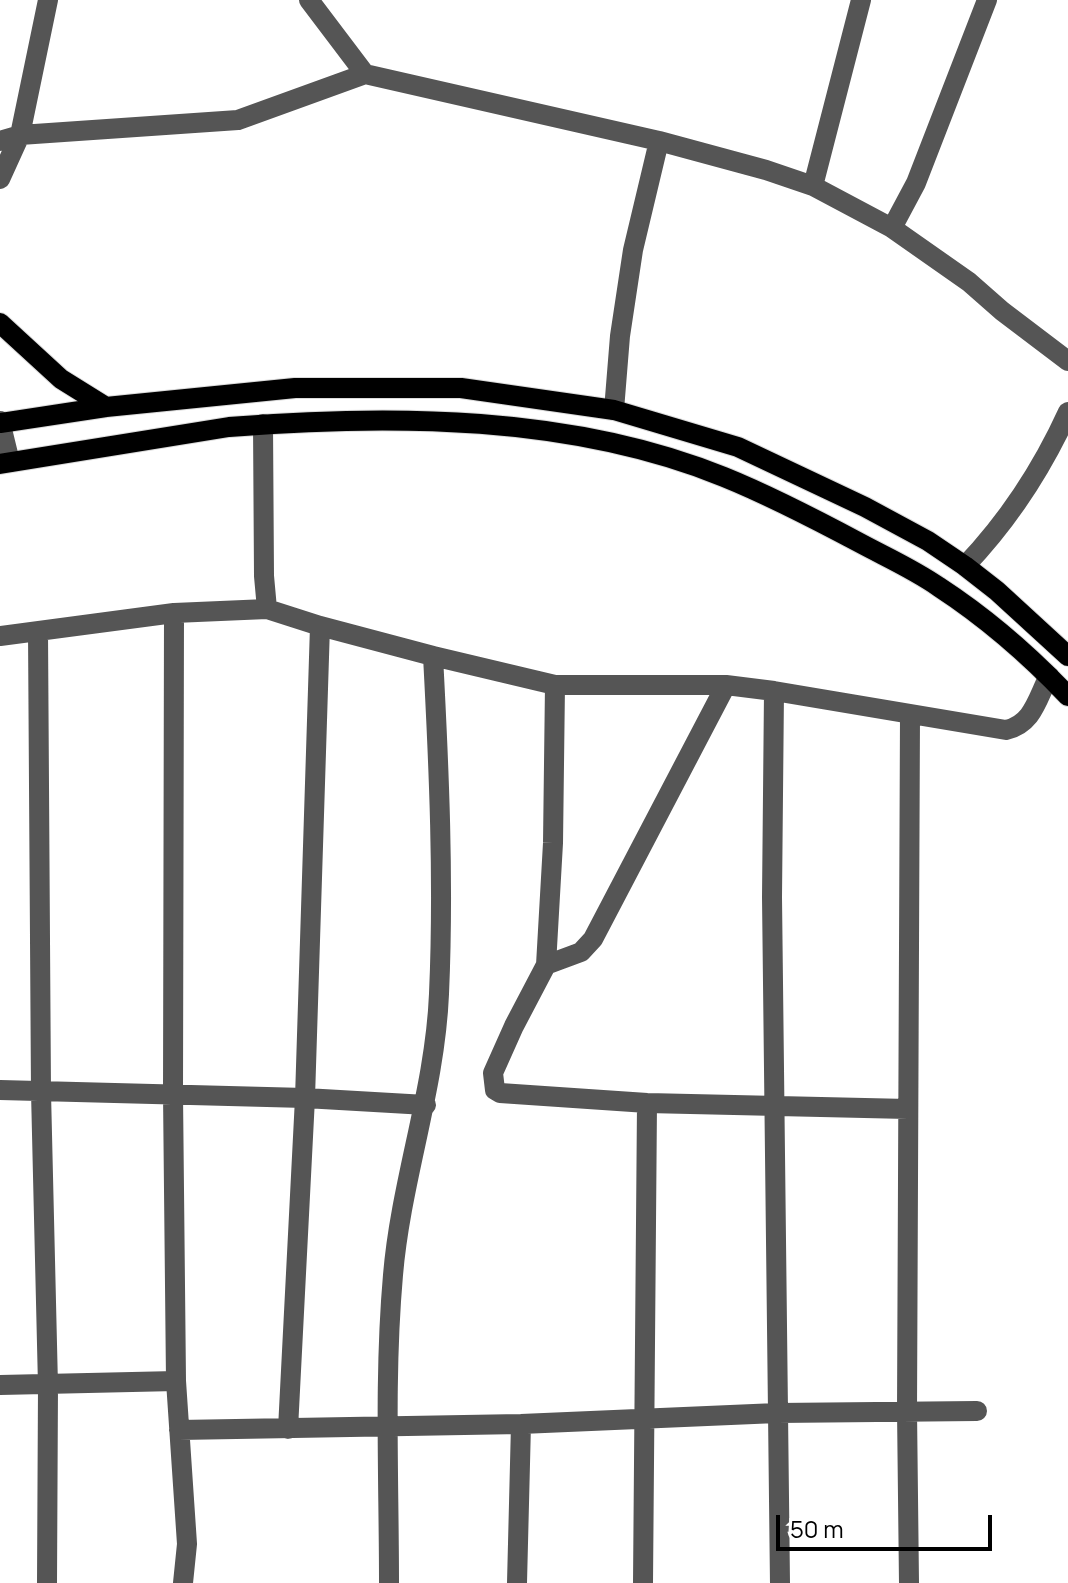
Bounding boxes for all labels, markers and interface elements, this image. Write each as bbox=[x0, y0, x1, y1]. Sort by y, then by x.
scale bar bbox=[780, 1499, 996, 1549]
text: 50 m bbox=[790, 1512, 844, 1545]

